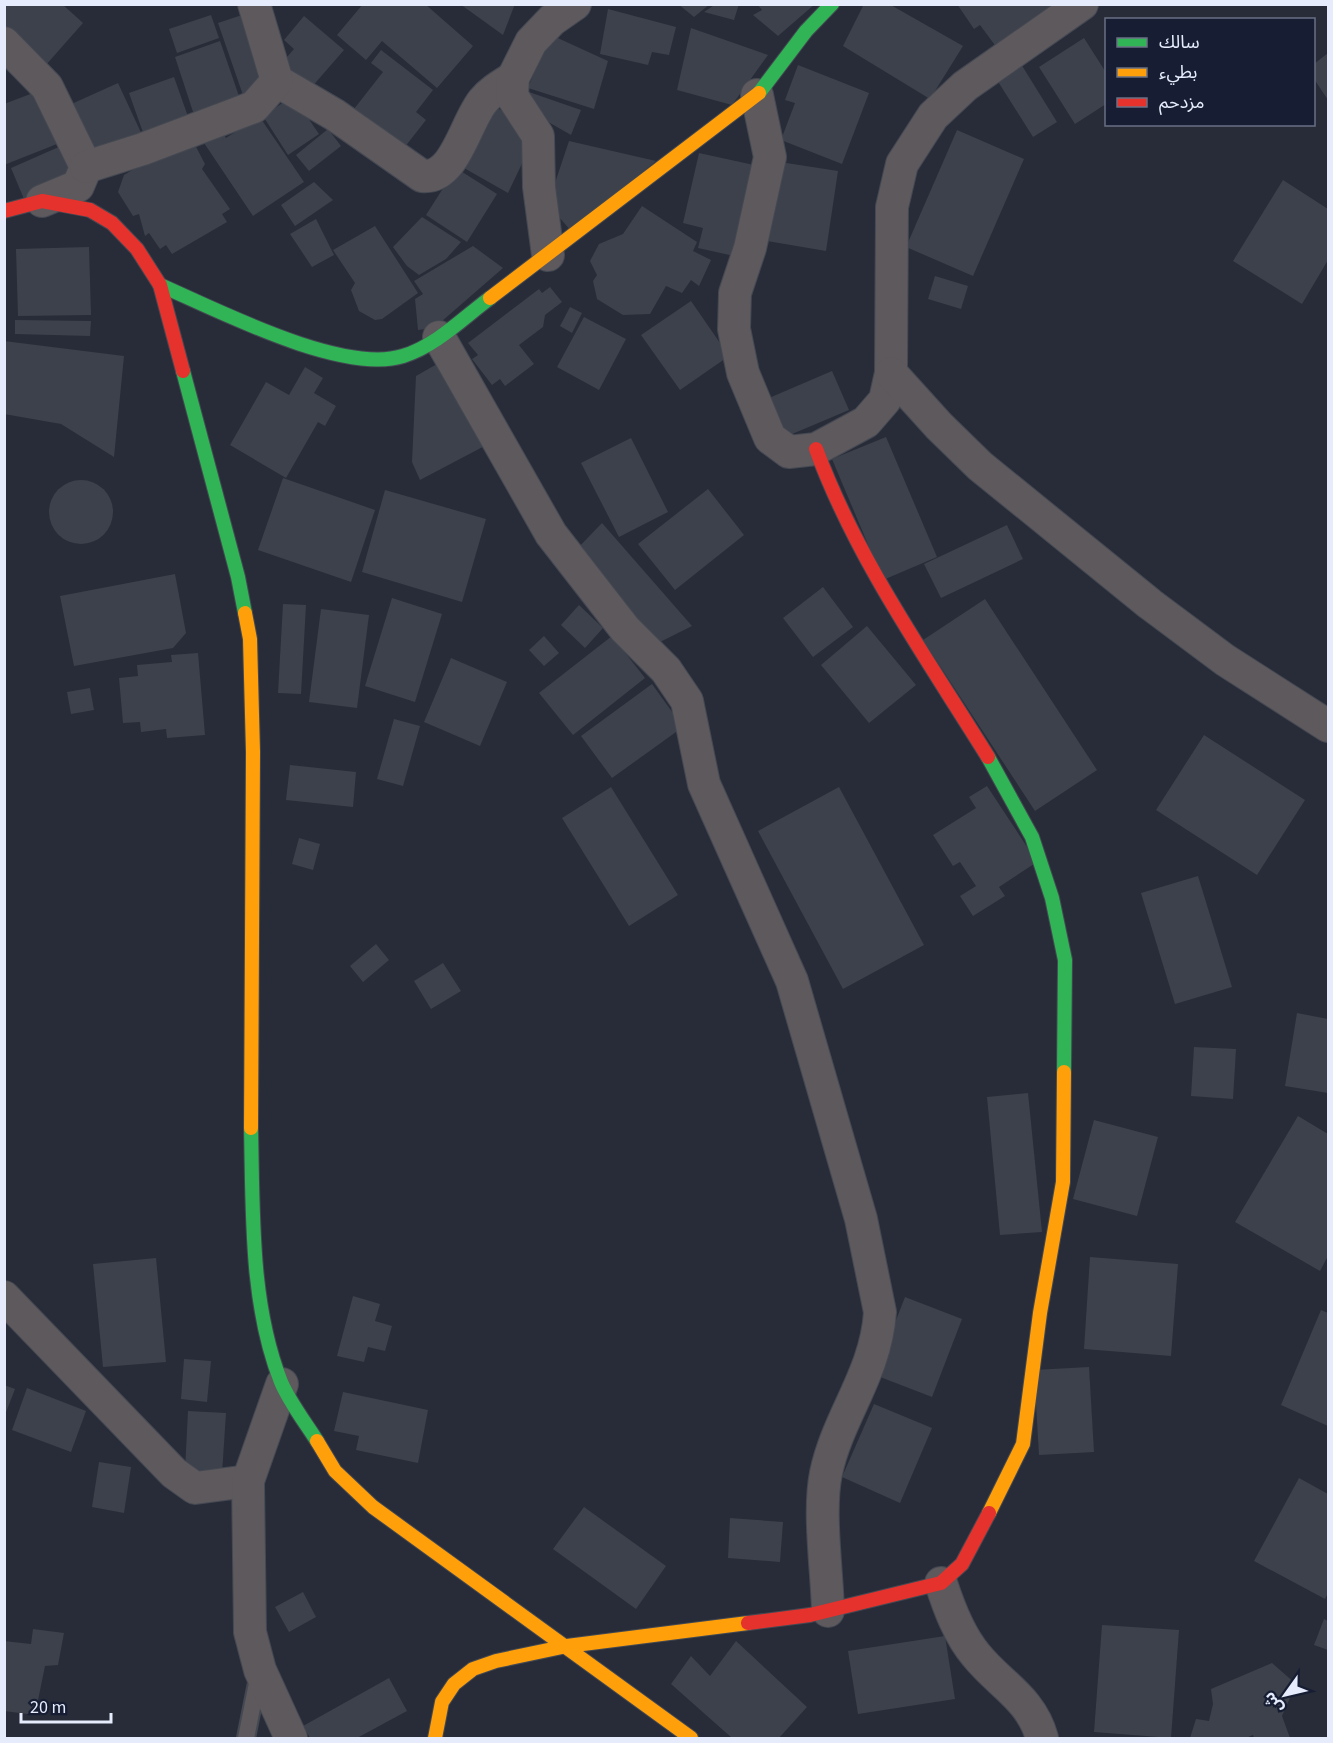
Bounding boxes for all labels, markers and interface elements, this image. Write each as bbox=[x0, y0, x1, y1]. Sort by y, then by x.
legend bbox=[1105, 18, 1315, 126]
text: سالك bbox=[1159, 30, 1200, 55]
text: بطيء bbox=[1159, 60, 1197, 85]
text: مزدحم bbox=[1159, 90, 1204, 115]
north arrow bbox=[1255, 1665, 1315, 1725]
scale bar bbox=[21, 1686, 111, 1724]
text: ش bbox=[1258, 1688, 1289, 1718]
text: 20 m bbox=[30, 1695, 66, 1720]

